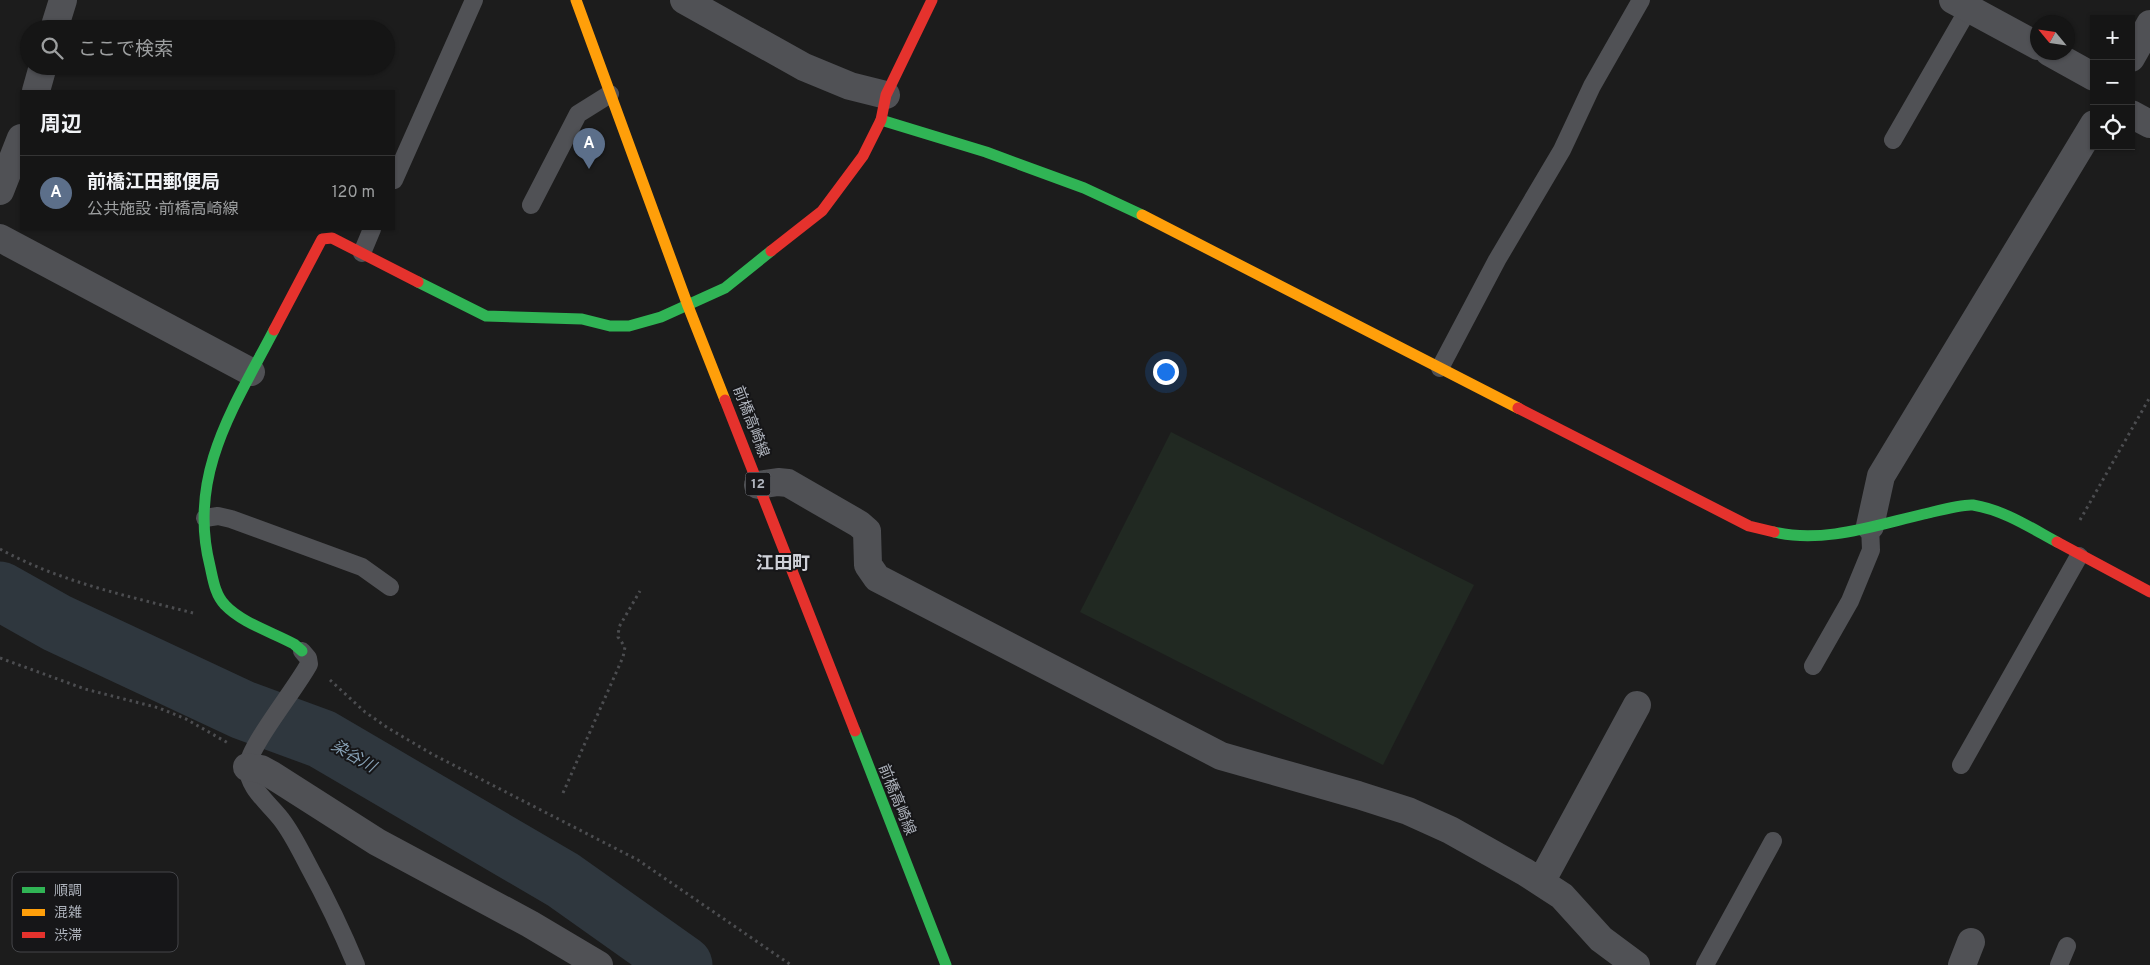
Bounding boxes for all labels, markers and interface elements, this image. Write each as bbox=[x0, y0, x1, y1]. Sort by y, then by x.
north arrow bbox=[2030, 15, 2075, 60]
map controls bbox=[2090, 15, 2135, 150]
button: + bbox=[2090, 15, 2135, 60]
search box bbox=[20, 20, 395, 75]
icon: search bbox=[38, 34, 66, 62]
text: ここで検索 bbox=[78, 38, 173, 62]
button: − bbox=[2090, 60, 2135, 105]
button: locate bbox=[2090, 105, 2135, 150]
text: 周辺 bbox=[40, 112, 82, 139]
pin: A bbox=[573, 128, 605, 169]
text: 前橋江田郵便局 bbox=[87, 171, 220, 195]
text: A bbox=[50, 183, 62, 203]
text: 120 m bbox=[332, 183, 375, 203]
text: 公共施設 · 前橋高崎線 bbox=[87, 200, 239, 220]
your location bbox=[1153, 359, 1179, 385]
street label: 前橋高崎線 bbox=[728, 384, 772, 460]
road number: 12 bbox=[746, 472, 770, 496]
district label: 江田町 bbox=[756, 553, 810, 576]
water label: 染谷川 bbox=[327, 736, 381, 779]
street label: 前橋高崎線 bbox=[873, 762, 919, 838]
legend bbox=[12, 872, 178, 952]
text: 順調 bbox=[54, 883, 82, 900]
text: 混雑 bbox=[54, 904, 82, 922]
text: 渋滞 bbox=[54, 928, 82, 945]

